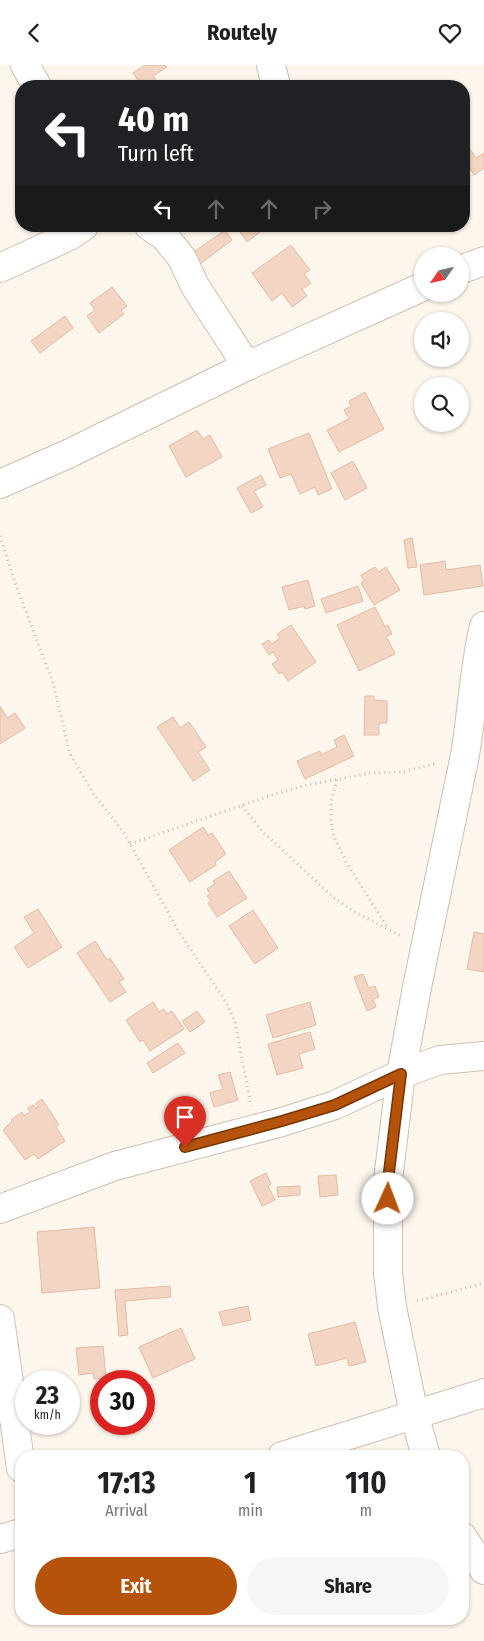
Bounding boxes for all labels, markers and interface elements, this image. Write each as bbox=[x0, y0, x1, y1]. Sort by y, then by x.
icon: back bbox=[20, 19, 48, 47]
text: Routely bbox=[207, 19, 277, 46]
icon: heart bbox=[436, 19, 464, 47]
text: 40 m bbox=[118, 98, 189, 140]
icon: left bbox=[35, 100, 100, 165]
text: Turn left bbox=[118, 140, 194, 167]
icon: left bbox=[149, 195, 177, 223]
icon: ahead bbox=[202, 195, 230, 223]
icon: ahead bbox=[255, 195, 283, 223]
icon: right bbox=[308, 195, 336, 223]
north arrow bbox=[414, 247, 469, 303]
map controls bbox=[414, 247, 469, 432]
button: sound bbox=[414, 312, 469, 367]
button: search bbox=[414, 377, 469, 432]
pin bbox=[164, 1096, 206, 1147]
icon: arrive bbox=[171, 1103, 199, 1131]
position arrow bbox=[361, 1172, 413, 1224]
speed limit sign: 30 bbox=[90, 1370, 155, 1435]
text: 23 bbox=[36, 1381, 59, 1411]
text: km/h bbox=[34, 1408, 61, 1422]
text: 17:13 bbox=[97, 1465, 156, 1501]
text: 1 bbox=[244, 1465, 257, 1501]
text: 110 bbox=[345, 1465, 387, 1501]
text: Arrival bbox=[105, 1501, 148, 1520]
text: min bbox=[238, 1501, 263, 1520]
text: m bbox=[360, 1501, 372, 1520]
button: Exit bbox=[35, 1557, 237, 1615]
button: Share bbox=[247, 1557, 449, 1615]

